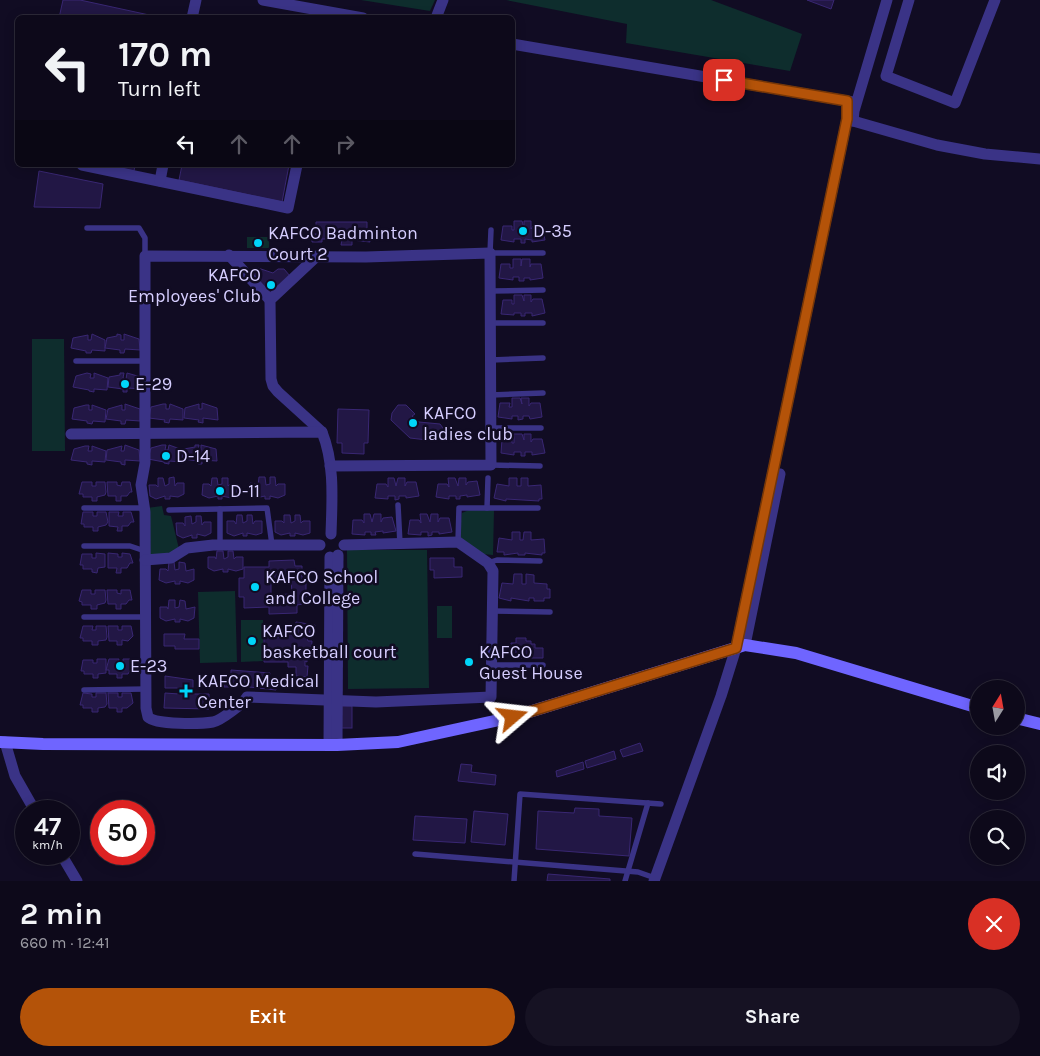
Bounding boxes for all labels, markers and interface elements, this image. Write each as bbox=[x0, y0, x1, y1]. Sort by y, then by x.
text: 170 m bbox=[118, 34, 212, 75]
icon: left bbox=[35, 35, 100, 100]
pin bbox=[703, 59, 745, 101]
icon: arrive bbox=[710, 66, 738, 94]
text: Turn left bbox=[118, 76, 201, 102]
icon: left bbox=[172, 130, 200, 158]
icon: ahead bbox=[225, 130, 253, 158]
icon: ahead bbox=[278, 130, 306, 158]
icon: right bbox=[331, 130, 359, 158]
place label: D-35 bbox=[533, 220, 572, 242]
place label: KAFCO Badminton Court 2 bbox=[268, 222, 418, 265]
marker: D-35 bbox=[517, 225, 529, 237]
marker: KAFCO Badminton Court 2 bbox=[252, 237, 264, 249]
place label: KAFCO Employees' Club bbox=[128, 264, 261, 307]
marker: KAFCO Employees' Club bbox=[265, 279, 277, 291]
place label: E-29 bbox=[135, 373, 172, 395]
marker: E-29 bbox=[119, 378, 131, 390]
place label: KAFCO ladies club bbox=[423, 402, 513, 445]
marker: KAFCO ladies club bbox=[407, 417, 419, 429]
place label: D-14 bbox=[176, 445, 210, 467]
marker: D-14 bbox=[160, 450, 172, 462]
place label: D-11 bbox=[230, 480, 260, 502]
marker: D-11 bbox=[214, 485, 226, 497]
place label: KAFCO School and College bbox=[265, 566, 378, 609]
marker: KAFCO School and College bbox=[249, 581, 261, 593]
place label: KAFCO basketball court bbox=[262, 620, 397, 663]
marker: KAFCO basketball court bbox=[246, 635, 258, 647]
place label: KAFCO Guest House bbox=[479, 641, 583, 684]
place label: E-23 bbox=[130, 655, 167, 677]
marker: KAFCO Guest House bbox=[463, 656, 475, 668]
marker: E-23 bbox=[114, 660, 126, 672]
place label: KAFCO Medical Center bbox=[197, 670, 319, 713]
north arrow bbox=[970, 680, 1025, 735]
map controls bbox=[970, 680, 1025, 865]
marker: KAFCO Medical Center bbox=[179, 684, 193, 698]
position arrow bbox=[486, 690, 538, 742]
button: sound bbox=[970, 745, 1025, 800]
speed limit sign: 50 bbox=[90, 800, 155, 865]
button: search bbox=[970, 810, 1025, 865]
text: 47 bbox=[34, 812, 61, 841]
text: km/h bbox=[32, 838, 63, 852]
text: 2 min bbox=[20, 896, 103, 932]
button: close bbox=[968, 898, 1020, 950]
text: 660 m · 12:41 bbox=[20, 933, 110, 952]
button: Exit bbox=[20, 988, 515, 1046]
button: Share bbox=[525, 988, 1020, 1046]

